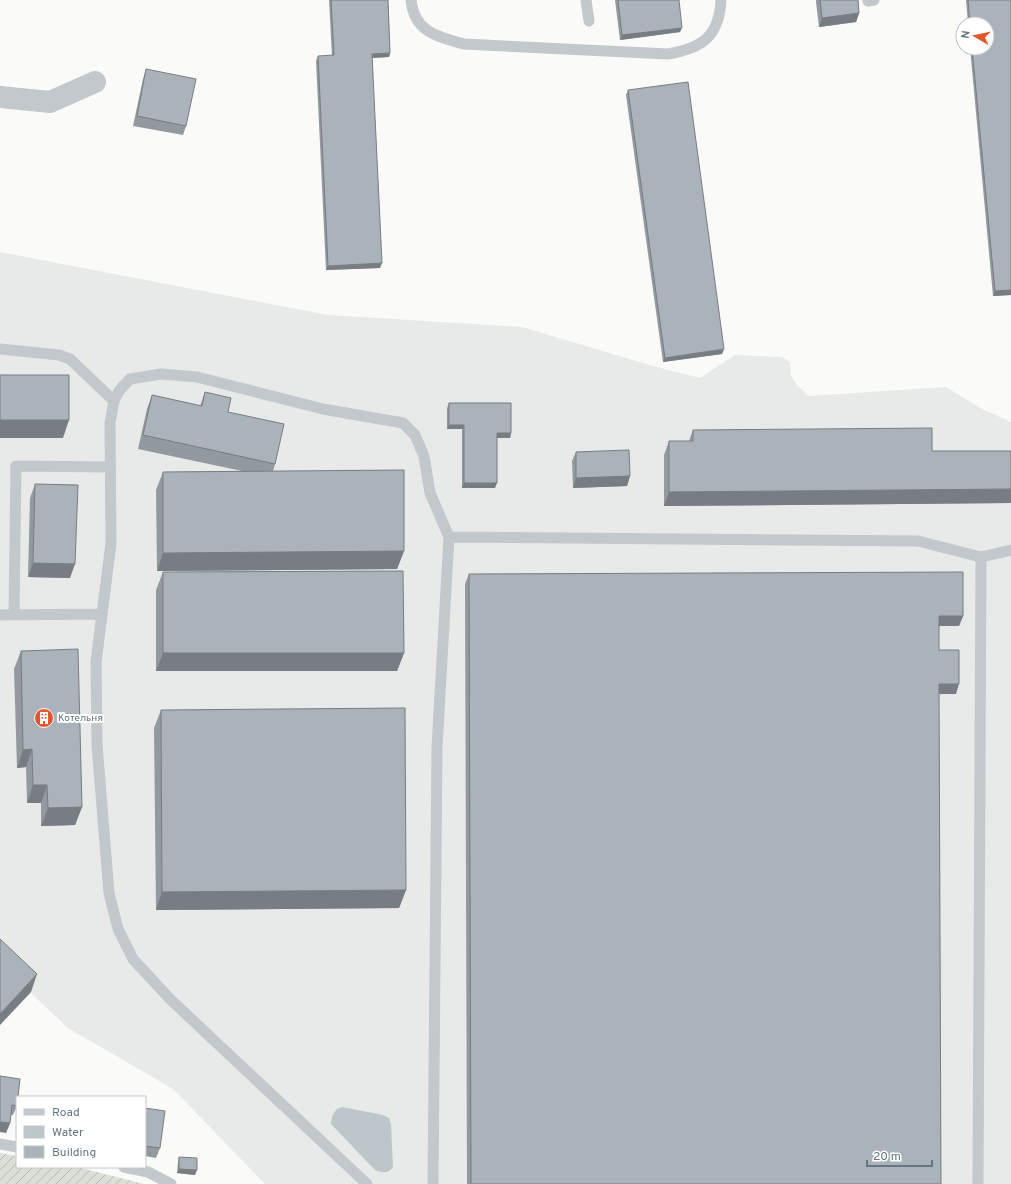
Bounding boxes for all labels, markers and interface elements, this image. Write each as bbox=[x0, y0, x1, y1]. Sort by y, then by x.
north arrow bbox=[955, 16, 995, 56]
text: N bbox=[959, 30, 974, 40]
building icon: Котельня bbox=[33, 707, 55, 729]
place label: Котельня bbox=[58, 712, 103, 725]
legend bbox=[16, 1096, 146, 1168]
text: Road bbox=[52, 1105, 80, 1121]
text: Water bbox=[52, 1125, 84, 1141]
scale bar bbox=[867, 1142, 932, 1168]
text: Building bbox=[52, 1145, 96, 1161]
text: 20 m bbox=[873, 1149, 901, 1165]

